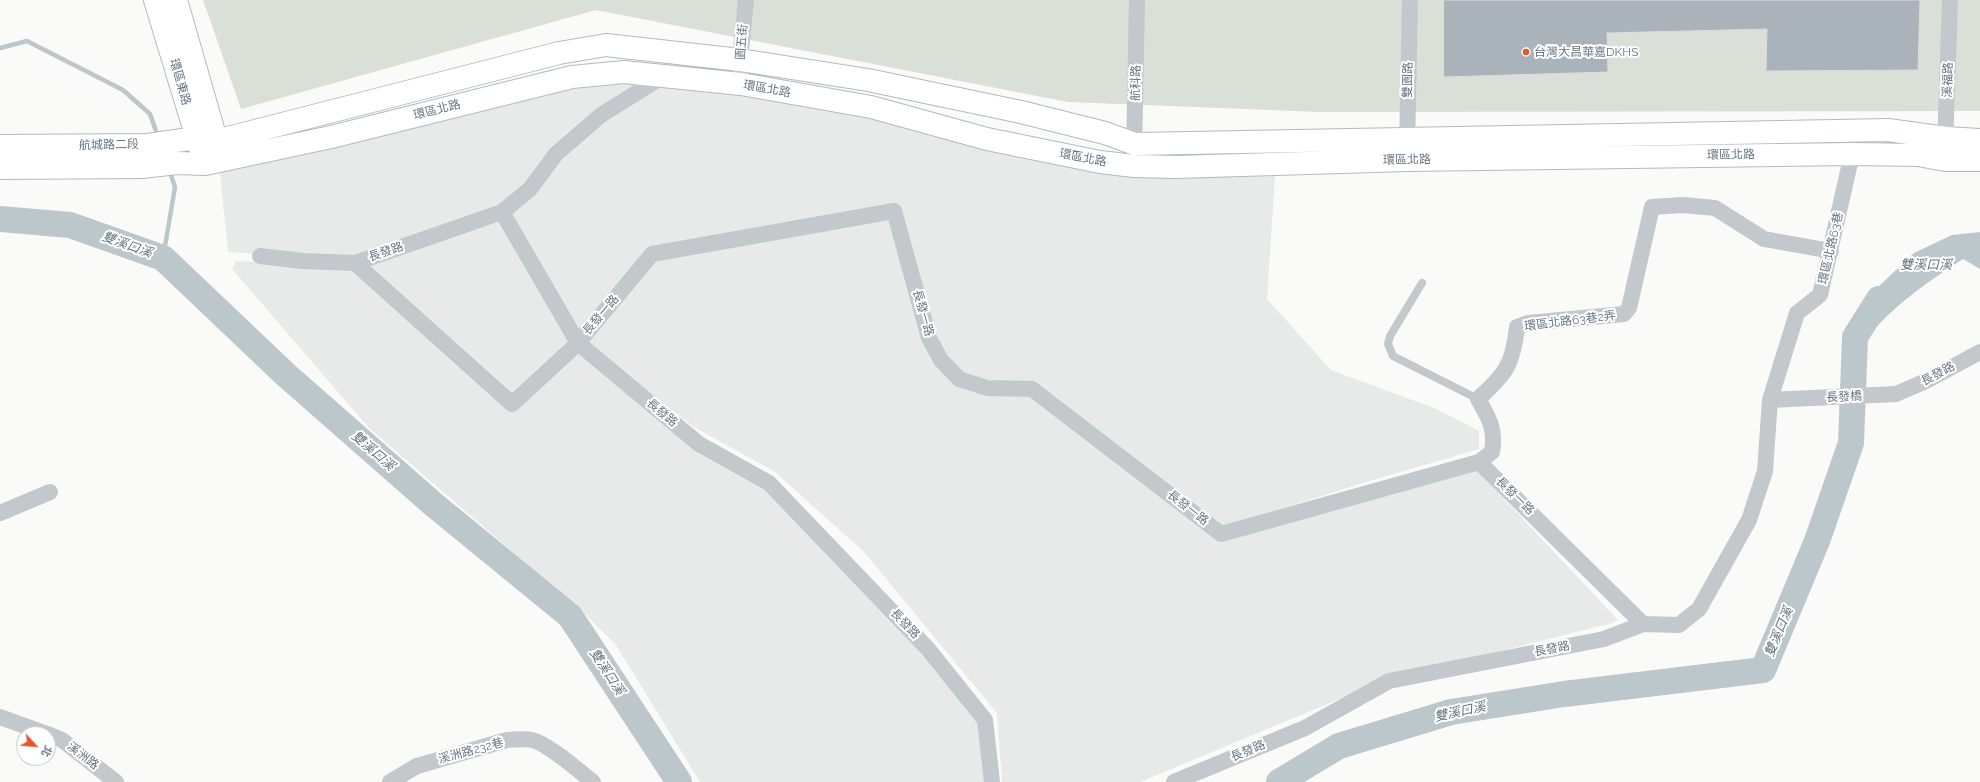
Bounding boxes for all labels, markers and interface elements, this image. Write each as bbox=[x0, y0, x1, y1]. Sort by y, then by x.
street label: 園五街 bbox=[733, 23, 751, 61]
place label: 台灣大昌華嘉DKHS bbox=[1534, 45, 1638, 59]
marker: 台灣大昌華嘉DKHS bbox=[1521, 47, 1531, 57]
street label: 環區東路 bbox=[166, 57, 194, 107]
street label: 雙園路 bbox=[1400, 62, 1416, 98]
street label: 溪福路 bbox=[1940, 62, 1956, 98]
street label: 航科路 bbox=[1128, 65, 1144, 101]
street label: 環區北路 bbox=[742, 78, 792, 100]
street label: 環區北路 bbox=[412, 97, 462, 123]
street label: 航城路二段 bbox=[79, 137, 139, 153]
street label: 環區北路 bbox=[1058, 146, 1108, 170]
street label: 環區北路 bbox=[1707, 147, 1755, 163]
street label: 環區北路 bbox=[1383, 152, 1431, 168]
street label: 環區北路63巷 bbox=[1816, 211, 1846, 285]
water label: 雙溪口溪 bbox=[100, 229, 154, 261]
street label: 長發路 bbox=[367, 239, 405, 265]
water label: 雙溪口溪 bbox=[1900, 257, 1952, 273]
street label: 長發一路 bbox=[909, 288, 937, 338]
street label: 長發一路 bbox=[580, 292, 622, 338]
street label: 環區北路63巷2弄 bbox=[1524, 308, 1616, 334]
street label: 長發路 bbox=[1919, 359, 1957, 389]
street label: 長發橋 bbox=[1826, 389, 1862, 405]
street label: 長發路 bbox=[644, 396, 680, 430]
water label: 雙溪口溪 bbox=[348, 428, 398, 474]
street label: 長發一路 bbox=[1493, 474, 1537, 518]
street label: 長發一路 bbox=[1165, 488, 1211, 528]
water label: 雙溪口溪 bbox=[1762, 605, 1796, 659]
street label: 長發路 bbox=[887, 606, 923, 642]
street label: 長發路 bbox=[1533, 638, 1571, 660]
water label: 雙溪口溪 bbox=[586, 646, 628, 698]
water label: 雙溪口溪 bbox=[1433, 699, 1487, 725]
north arrow bbox=[16, 726, 56, 766]
street label: 溪洲路232巷 bbox=[437, 735, 505, 767]
street label: 長發路 bbox=[1229, 737, 1267, 765]
street label: 溪洲路 bbox=[64, 739, 102, 773]
text: 北 bbox=[38, 743, 55, 759]

